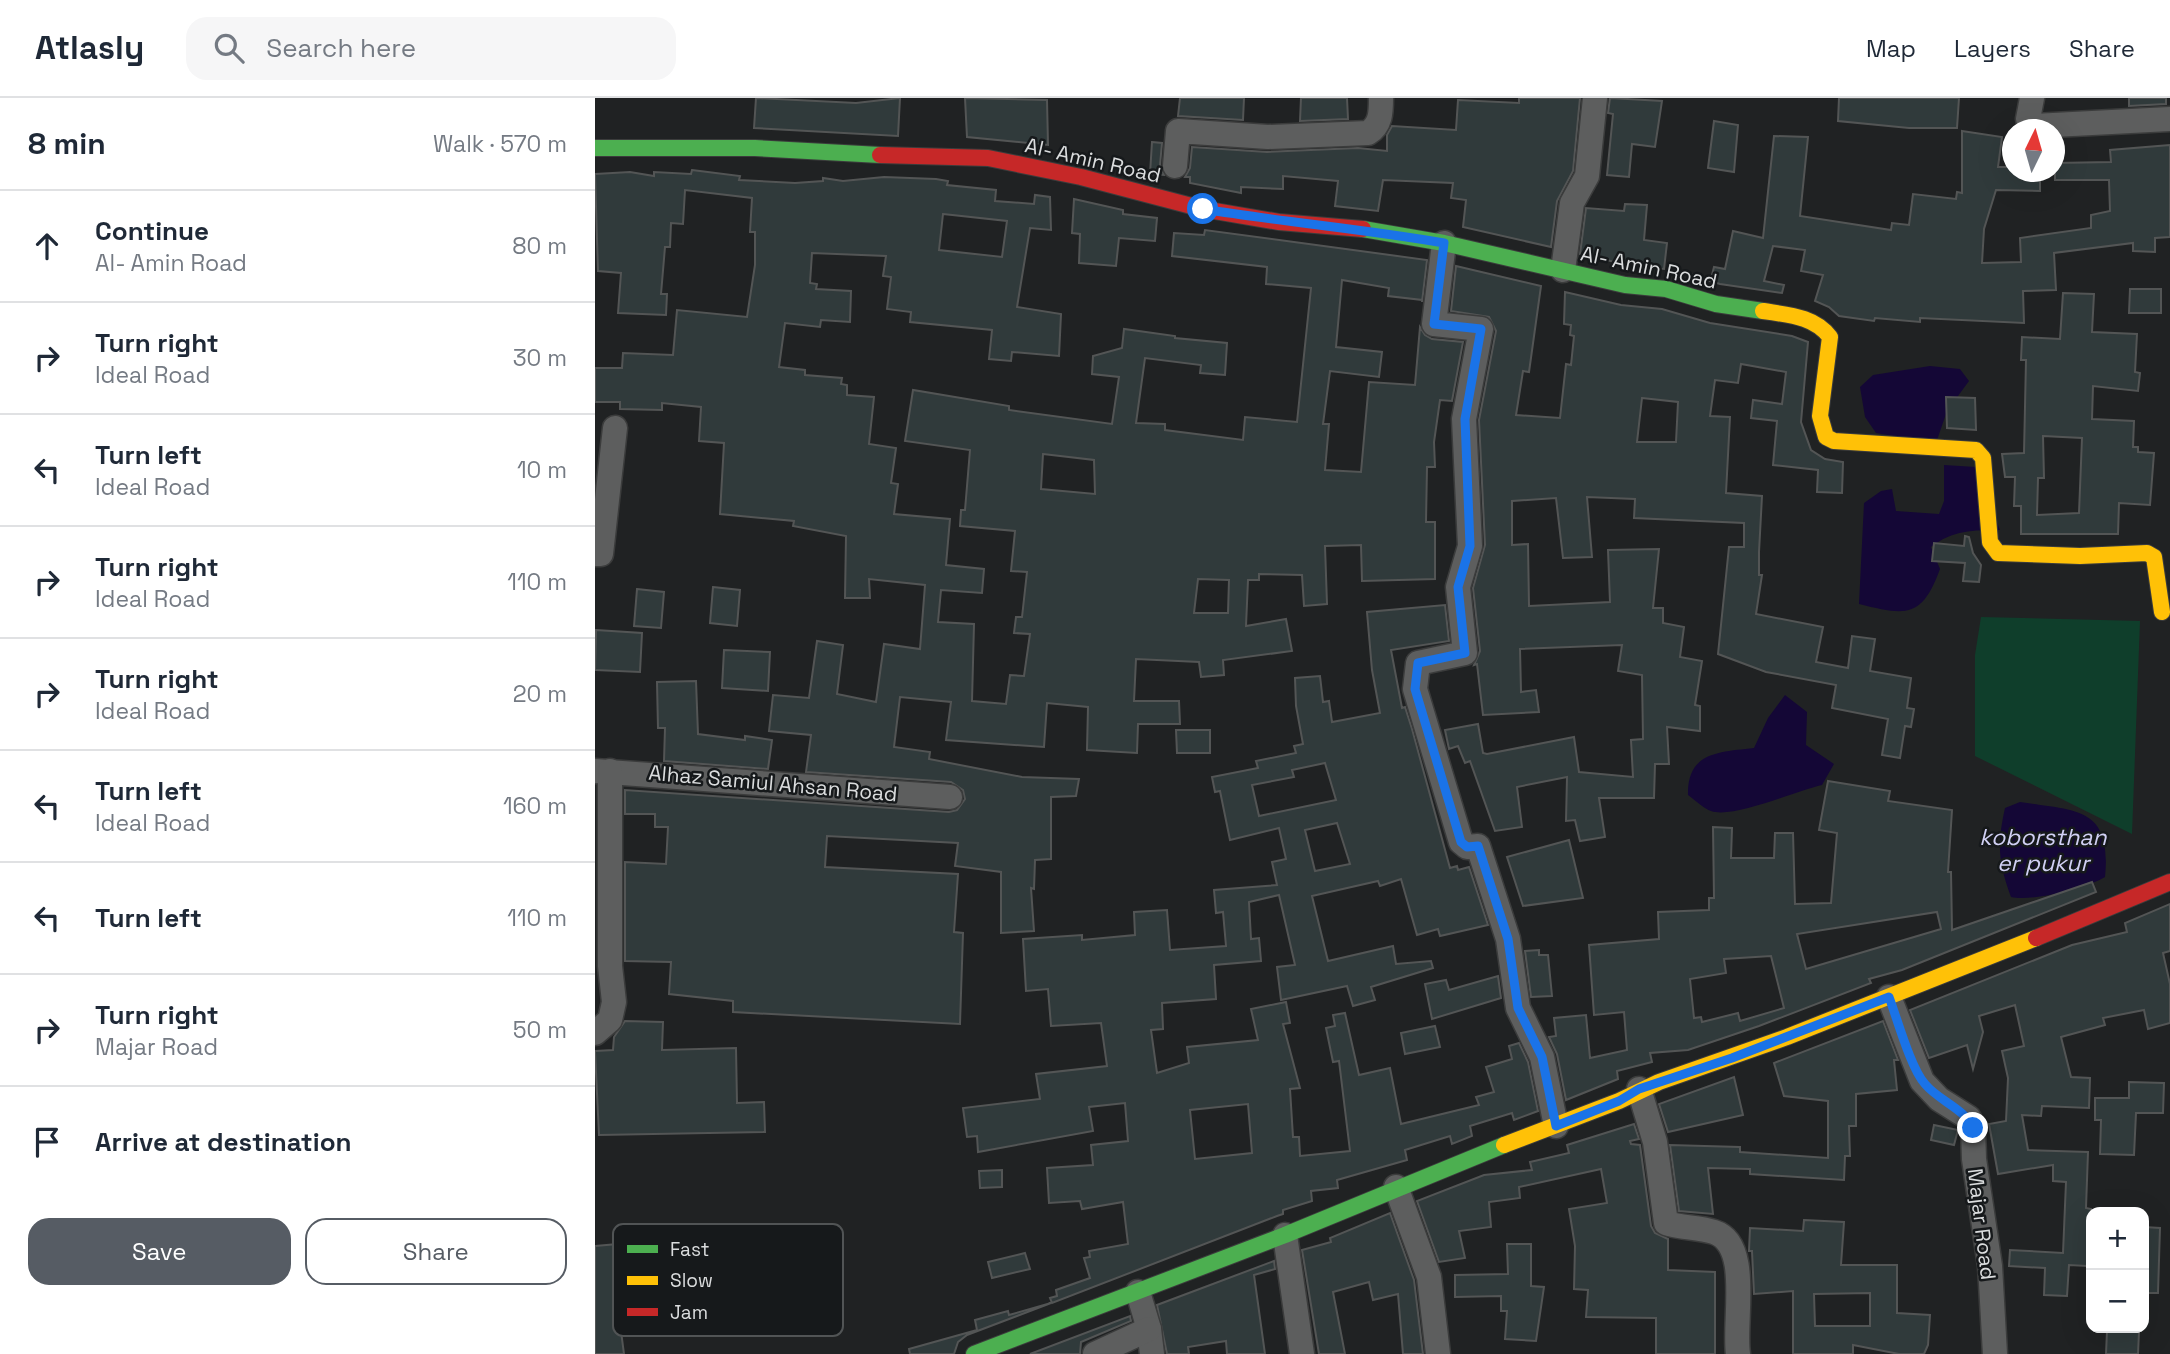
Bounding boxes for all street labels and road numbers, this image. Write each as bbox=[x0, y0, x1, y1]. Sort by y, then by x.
street label: Al- Amin Road bbox=[1022, 131, 1164, 189]
street label: Al- Amin Road bbox=[1578, 239, 1720, 295]
street label: Alhaz Samiul Ahsan Road bbox=[647, 759, 899, 807]
street label: Majar Road bbox=[1962, 1167, 2002, 1281]

